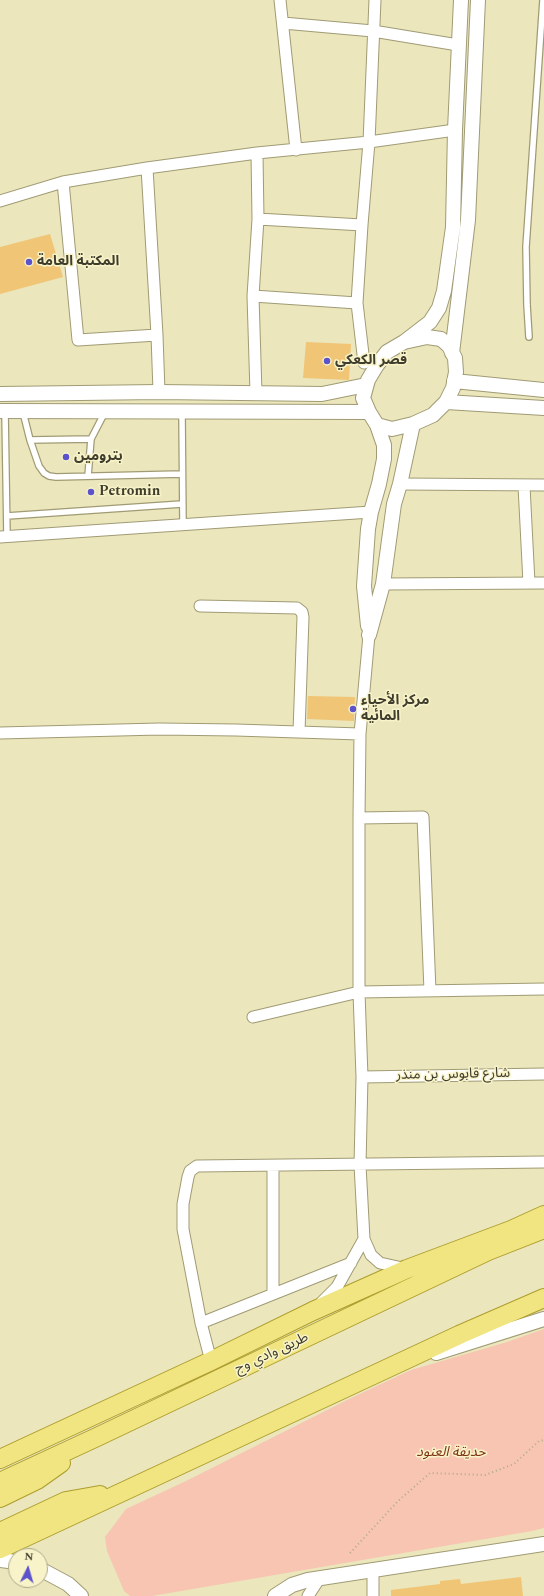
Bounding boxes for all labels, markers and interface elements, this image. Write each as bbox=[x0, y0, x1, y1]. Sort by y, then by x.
place label: المكتبة العامة bbox=[37, 254, 119, 270]
marker: المكتبة العامة bbox=[24, 257, 34, 267]
place label: قصر الكعكي bbox=[335, 353, 407, 369]
marker: قصر الكعكي bbox=[322, 356, 332, 366]
place label: بترومين bbox=[74, 449, 123, 465]
marker: بترومين bbox=[61, 452, 71, 462]
place label: Petromin bbox=[99, 484, 160, 500]
marker: Petromin bbox=[86, 487, 96, 497]
place label: مركز الأحياء المائية bbox=[361, 693, 429, 726]
marker: مركز الأحياء المائية bbox=[348, 704, 358, 714]
street label: شارع قابوس بن منذر bbox=[396, 1066, 510, 1084]
street label: طريق وادي وج bbox=[233, 1330, 311, 1378]
park label: حديقة العنود bbox=[416, 1445, 486, 1461]
north arrow bbox=[8, 1548, 48, 1588]
text: N bbox=[24, 1548, 34, 1565]

